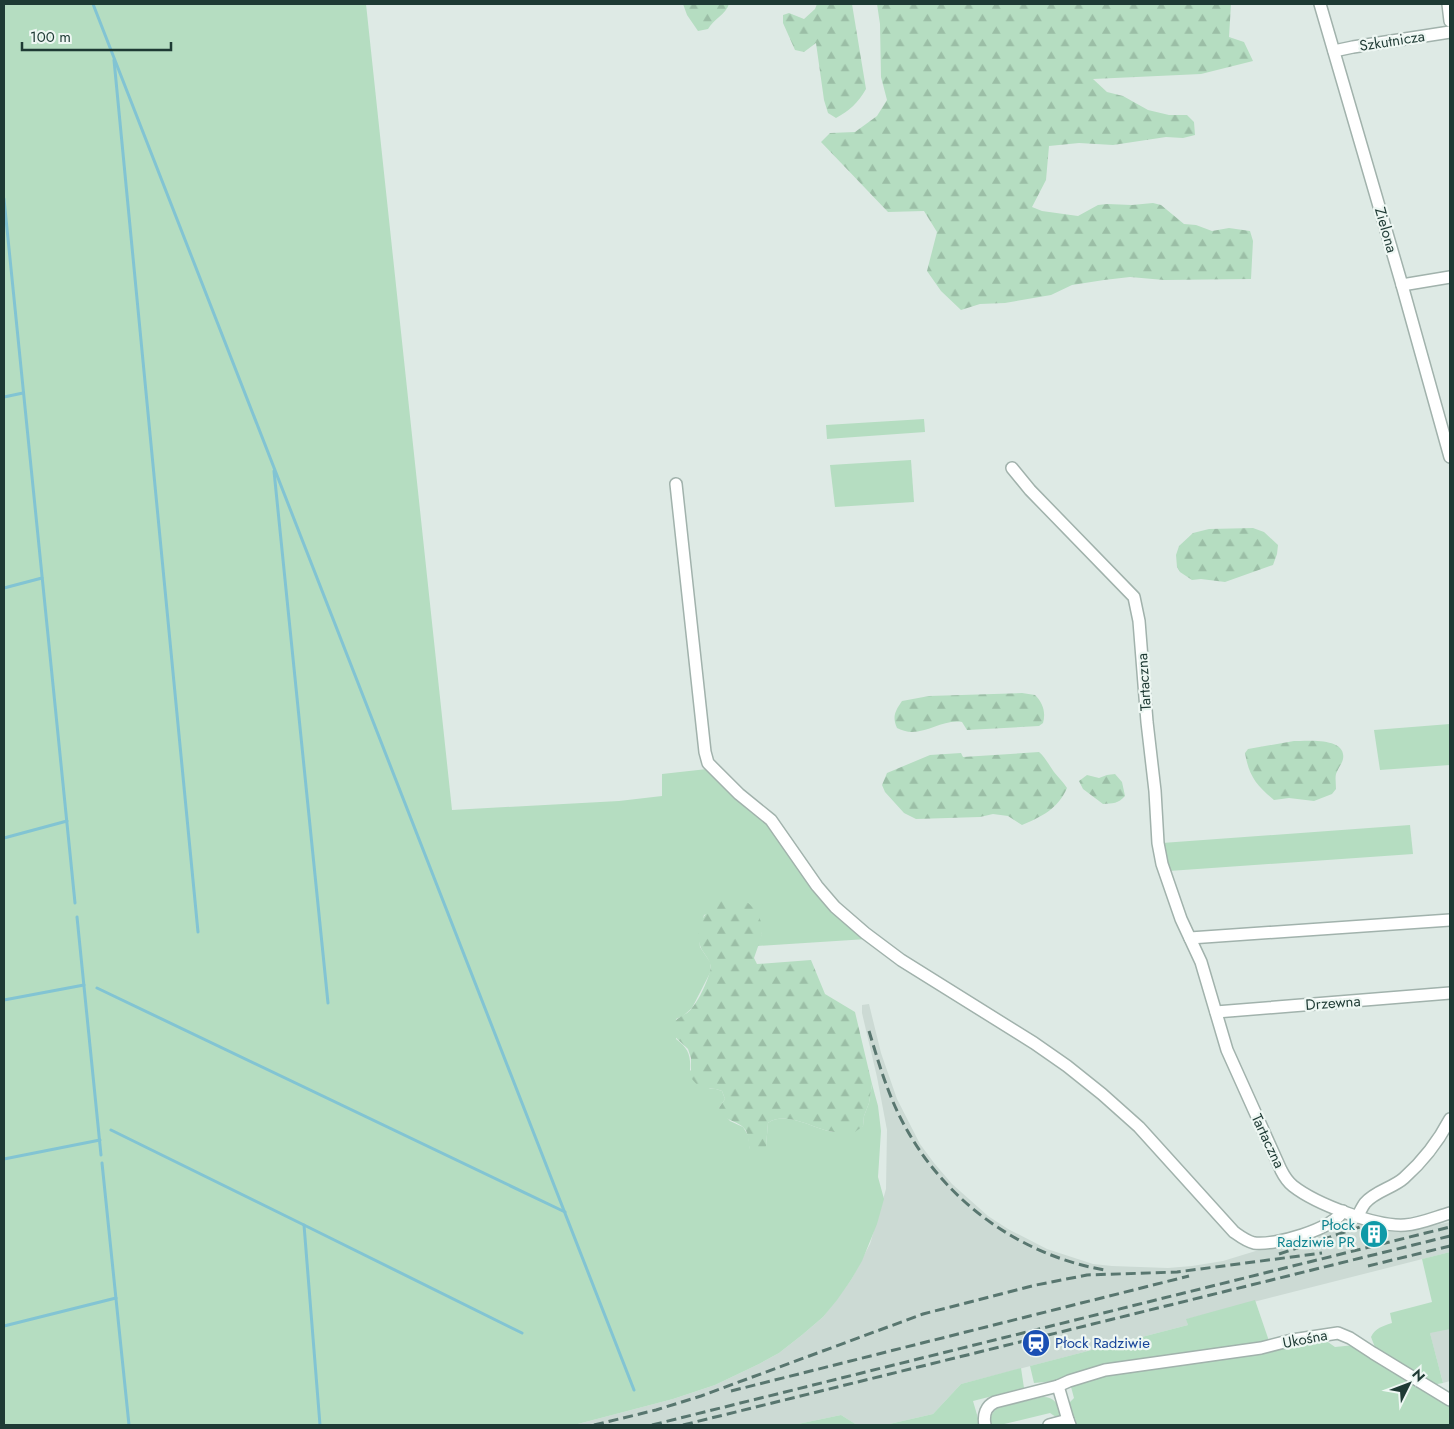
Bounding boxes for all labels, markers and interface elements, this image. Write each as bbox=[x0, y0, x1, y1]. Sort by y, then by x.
scale bar bbox=[22, 20, 171, 52]
street label: Szkutnicza bbox=[1358, 25, 1426, 57]
text: 100 m bbox=[30, 26, 71, 48]
street label: Zielona bbox=[1369, 205, 1403, 255]
street label: Tartaczna bbox=[1131, 652, 1157, 712]
street label: Drzewna bbox=[1305, 990, 1361, 1016]
street label: Tartaczna bbox=[1246, 1110, 1290, 1172]
place label: Płock Radziwie PR bbox=[1277, 1214, 1356, 1253]
building icon: Płock Radziwie PR bbox=[1359, 1219, 1389, 1249]
street label: Ukośna bbox=[1281, 1324, 1329, 1354]
station icon: Płock Radziwie bbox=[1021, 1328, 1051, 1358]
place label: Płock Radziwie bbox=[1055, 1332, 1150, 1354]
north arrow bbox=[1384, 1359, 1434, 1409]
text: N bbox=[1408, 1364, 1430, 1386]

